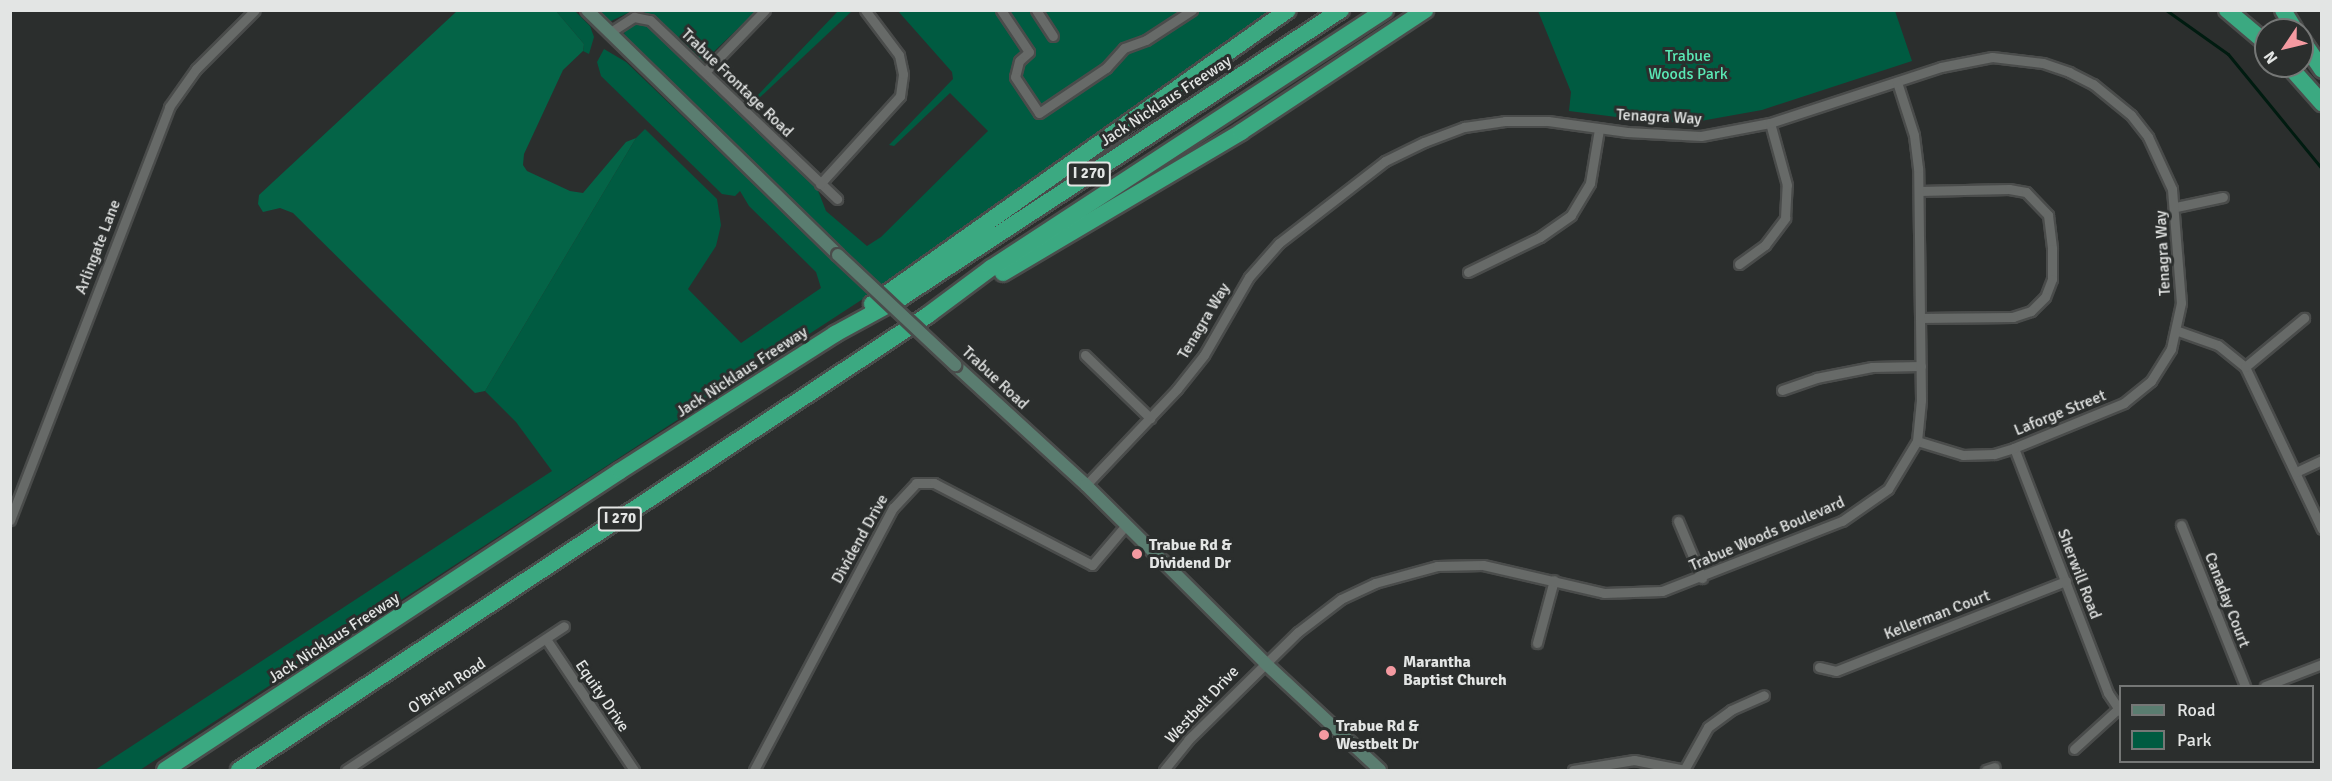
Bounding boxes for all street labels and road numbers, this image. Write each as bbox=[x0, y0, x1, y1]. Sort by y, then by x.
street label: Trabue Frontage Road bbox=[677, 25, 797, 141]
street label: Jack Nicklaus Freeway bbox=[1097, 51, 1235, 151]
street label: Tenagra Way bbox=[1616, 105, 1702, 129]
road number: I 270 bbox=[1066, 162, 1112, 186]
street label: Arlingate Lane bbox=[71, 197, 125, 297]
street label: Tenagra Way bbox=[2151, 210, 2175, 296]
street label: Tenagra Way bbox=[1174, 279, 1234, 363]
street label: Jack Nicklaus Freeway bbox=[673, 322, 811, 422]
street label: Trabue Road bbox=[958, 342, 1032, 414]
street label: Laforge Street bbox=[2011, 386, 2109, 440]
street label: Dividend Drive bbox=[828, 491, 892, 587]
street label: Trabue Woods Boulevard bbox=[1686, 493, 1848, 575]
road number: I 270 bbox=[598, 507, 642, 531]
street label: Sherwill Road bbox=[2053, 526, 2105, 622]
street label: Canaday Court bbox=[2200, 550, 2254, 650]
street label: Kellerman Court bbox=[1881, 586, 1993, 644]
street label: Jack Nicklaus Freeway bbox=[265, 588, 403, 688]
street label: O'Brien Road bbox=[405, 654, 489, 718]
street label: Equity Drive bbox=[571, 656, 633, 736]
street label: Westbelt Drive bbox=[1161, 662, 1243, 748]

